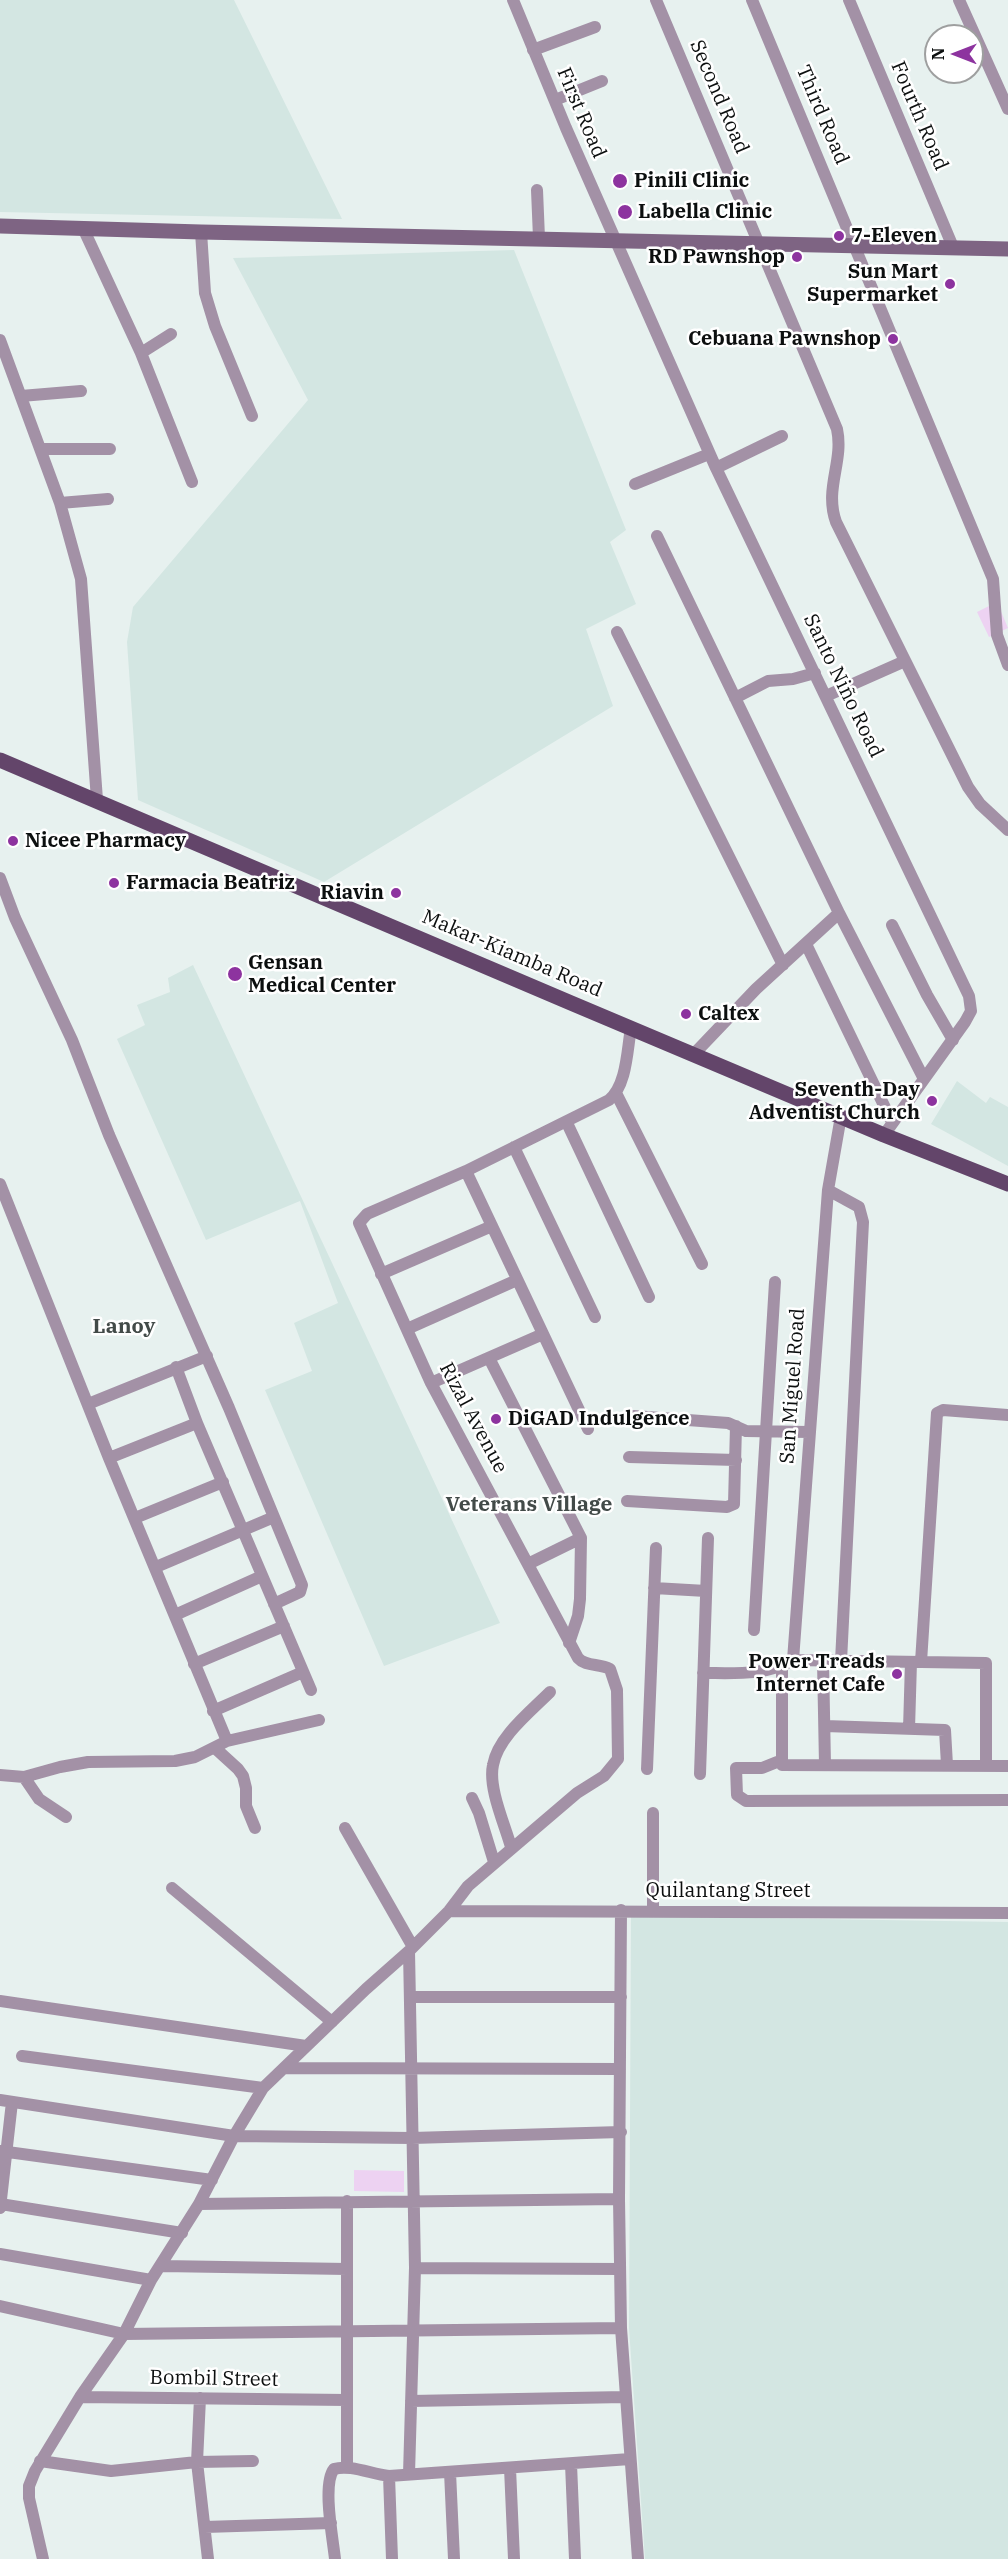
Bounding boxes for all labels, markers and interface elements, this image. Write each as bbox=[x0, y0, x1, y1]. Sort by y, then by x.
north arrow bbox=[924, 24, 984, 84]
street label: Second Road bbox=[684, 37, 754, 157]
text: N bbox=[928, 48, 948, 60]
street label: Fourth Road bbox=[885, 58, 953, 174]
street label: Third Road bbox=[790, 62, 854, 168]
street label: First Road bbox=[551, 64, 611, 162]
place label: Pinili Clinic bbox=[634, 169, 749, 193]
marker: Pinili Clinic bbox=[611, 172, 629, 190]
place label: Labella Clinic bbox=[638, 200, 772, 224]
marker: Labella Clinic bbox=[616, 203, 634, 221]
place label: 7-Eleven bbox=[851, 224, 937, 248]
marker: 7-Eleven bbox=[832, 229, 846, 243]
place label: RD Pawnshop bbox=[648, 245, 785, 269]
marker: RD Pawnshop bbox=[790, 250, 804, 264]
place label: Sun Mart Supermarket bbox=[807, 260, 938, 307]
marker: Sun Mart Supermarket bbox=[943, 277, 957, 291]
place label: Cebuana Pawnshop bbox=[688, 327, 881, 351]
marker: Cebuana Pawnshop bbox=[886, 332, 900, 346]
street label: Santo Niño Road bbox=[798, 610, 888, 762]
place label: Nicee Pharmacy bbox=[25, 829, 186, 853]
marker: Nicee Pharmacy bbox=[6, 834, 20, 848]
place label: Farmacia Beatriz bbox=[126, 871, 295, 895]
marker: Farmacia Beatriz bbox=[107, 876, 121, 890]
place label: Riavin bbox=[320, 881, 384, 905]
marker: Riavin bbox=[389, 886, 403, 900]
street label: Makar-Kiamba Road bbox=[418, 905, 606, 1003]
place label: Gensan Medical Center bbox=[248, 951, 396, 998]
marker: Gensan Medical Center bbox=[226, 965, 244, 983]
place label: Caltex bbox=[698, 1002, 759, 1026]
marker: Caltex bbox=[679, 1007, 693, 1021]
place label: Seventh-Day Adventist Church bbox=[749, 1078, 920, 1125]
marker: Seventh-Day Adventist Church bbox=[925, 1094, 939, 1108]
street label: San Miguel Road bbox=[776, 1307, 810, 1465]
district label: Lanoy bbox=[92, 1314, 156, 1340]
street label: Rizal Avenue bbox=[434, 1359, 512, 1477]
place label: DiGAD Indulgence bbox=[508, 1407, 690, 1431]
marker: DiGAD Indulgence bbox=[489, 1412, 503, 1426]
district label: Veterans Village bbox=[446, 1492, 612, 1518]
place label: Power Treads Internet Cafe bbox=[748, 1650, 885, 1697]
marker: Power Treads Internet Cafe bbox=[890, 1667, 904, 1681]
street label: Quilantang Street bbox=[645, 1879, 811, 1903]
street label: Bombil Street bbox=[149, 2366, 279, 2392]

